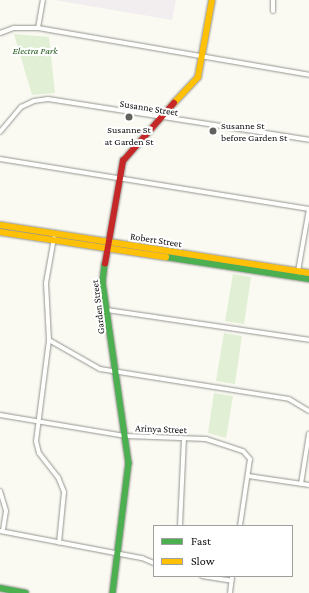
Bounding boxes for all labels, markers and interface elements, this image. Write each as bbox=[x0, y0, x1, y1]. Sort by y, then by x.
park label: Electra Park bbox=[12, 45, 58, 57]
street label: Susanne Street bbox=[119, 97, 179, 119]
marker: Susanne St at Garden St bbox=[124, 112, 134, 122]
place label: Susanne St before Garden St bbox=[221, 119, 287, 142]
place label: Susanne St at Garden St bbox=[104, 123, 154, 146]
marker: Susanne St before Garden St bbox=[208, 126, 218, 136]
street label: Robert Street bbox=[129, 230, 183, 250]
street label: Garden Street bbox=[89, 279, 107, 335]
street label: Arinya Street bbox=[135, 422, 187, 436]
legend bbox=[153, 525, 293, 577]
text: Fast bbox=[191, 534, 211, 548]
text: Slow bbox=[191, 554, 215, 568]

